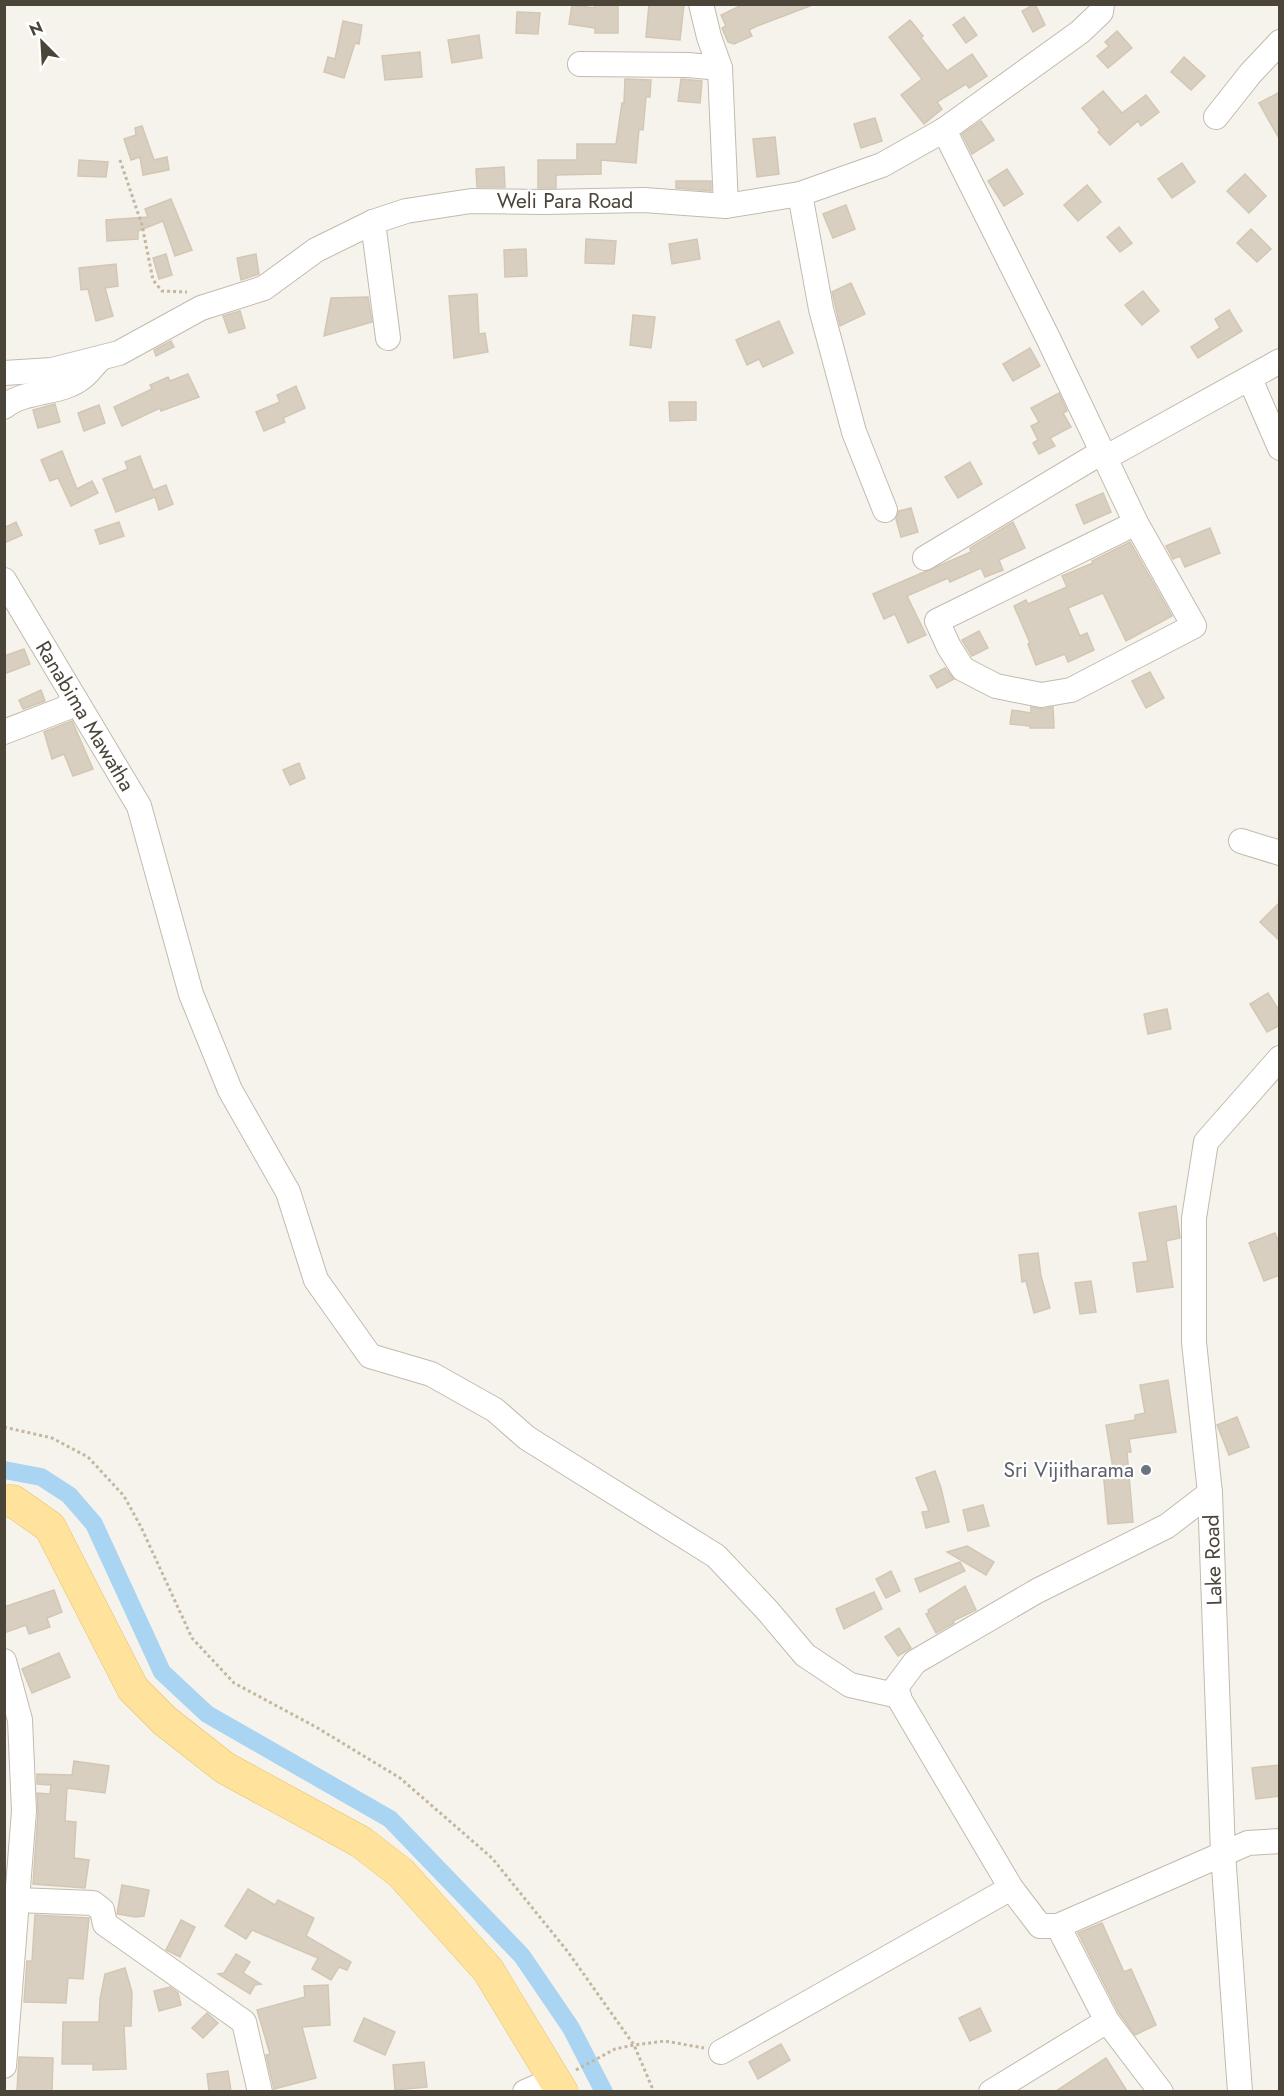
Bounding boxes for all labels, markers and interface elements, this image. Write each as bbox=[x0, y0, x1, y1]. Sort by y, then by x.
north arrow bbox=[12, 12, 72, 72]
text: N bbox=[26, 16, 47, 42]
street label: Weli Para Road bbox=[497, 186, 633, 216]
street label: Ranabima Mawatha bbox=[28, 635, 142, 797]
place label: Sri Vijitharama bbox=[1004, 1455, 1134, 1485]
marker: Sri Vijitharama bbox=[1139, 1463, 1153, 1477]
street label: Lake Road bbox=[1196, 1514, 1230, 1606]

